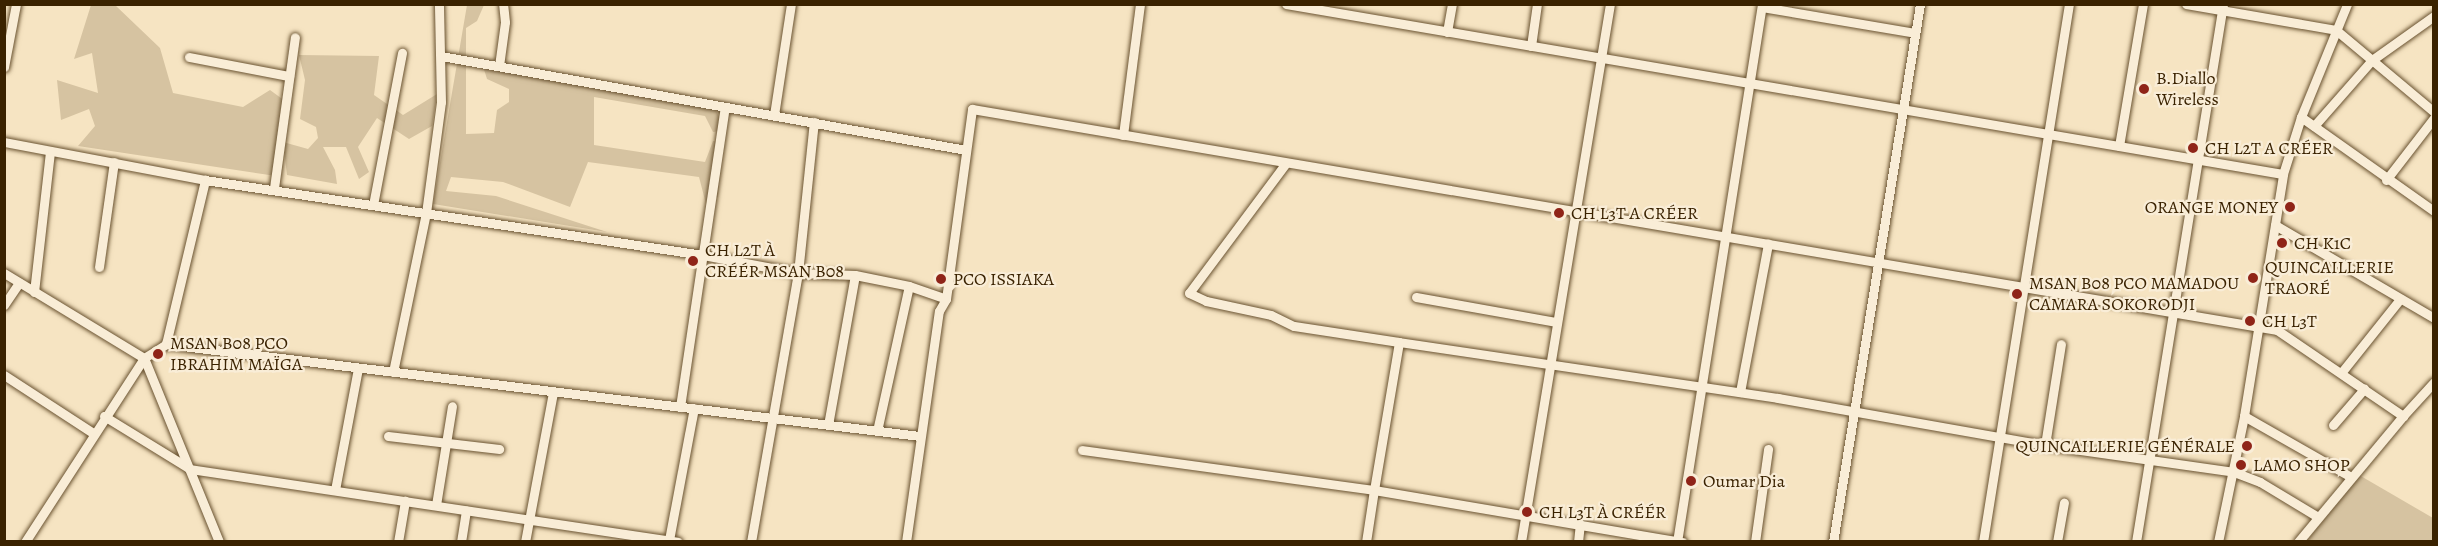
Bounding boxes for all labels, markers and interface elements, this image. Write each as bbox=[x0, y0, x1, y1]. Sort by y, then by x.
place label: B.Diallo Wireless bbox=[2156, 68, 2219, 110]
marker: B.Diallo Wireless bbox=[2137, 82, 2151, 96]
place label: CH L2T A CRÉER bbox=[2205, 137, 2333, 159]
marker: CH L2T A CRÉER bbox=[2186, 141, 2200, 155]
place label: ORANGE MONEY bbox=[2145, 196, 2278, 218]
marker: ORANGE MONEY bbox=[2283, 200, 2297, 214]
place label: CH L3T A CRÉER bbox=[1571, 202, 1698, 224]
marker: CH L3T A CRÉER bbox=[1552, 206, 1566, 220]
place label: CH K1C bbox=[2294, 232, 2351, 254]
marker: CH K1C bbox=[2275, 236, 2289, 250]
place label: CH L2T À CRÉÉR MSAN B08 bbox=[705, 240, 844, 282]
marker: CH L2T À CRÉÉR MSAN B08 bbox=[686, 254, 700, 268]
place label: QUINCAILLERIE TRAORÉ bbox=[2265, 257, 2394, 300]
place label: PCO ISSIAKA bbox=[953, 268, 1054, 290]
marker: QUINCAILLERIE TRAORÉ bbox=[2246, 271, 2260, 285]
marker: PCO ISSIAKA bbox=[934, 272, 948, 286]
place label: MSAN B08 PCO MAMADOU CAMARA SOKORODJI bbox=[2029, 273, 2239, 316]
marker: MSAN B08 PCO MAMADOU CAMARA SOKORODJI bbox=[2010, 287, 2024, 301]
place label: CH L3T bbox=[2262, 310, 2317, 332]
marker: CH L3T bbox=[2243, 314, 2257, 328]
place label: MSAN B08 PCO IBRAHIM MAÏGA bbox=[170, 333, 302, 376]
marker: MSAN B08 PCO IBRAHIM MAÏGA bbox=[151, 347, 165, 361]
place label: QUINCAILLERIE GÉNÉRALE bbox=[2015, 435, 2235, 457]
marker: QUINCAILLERIE GÉNÉRALE bbox=[2240, 439, 2254, 453]
place label: LAMO SHOP bbox=[2253, 454, 2350, 476]
marker: LAMO SHOP bbox=[2234, 458, 2248, 472]
place label: Oumar Dia bbox=[1703, 470, 1785, 492]
marker: Oumar Dia bbox=[1684, 474, 1698, 488]
place label: CH L3T À CRÉÉR bbox=[1539, 501, 1666, 523]
marker: CH L3T À CRÉÉR bbox=[1520, 505, 1534, 519]

